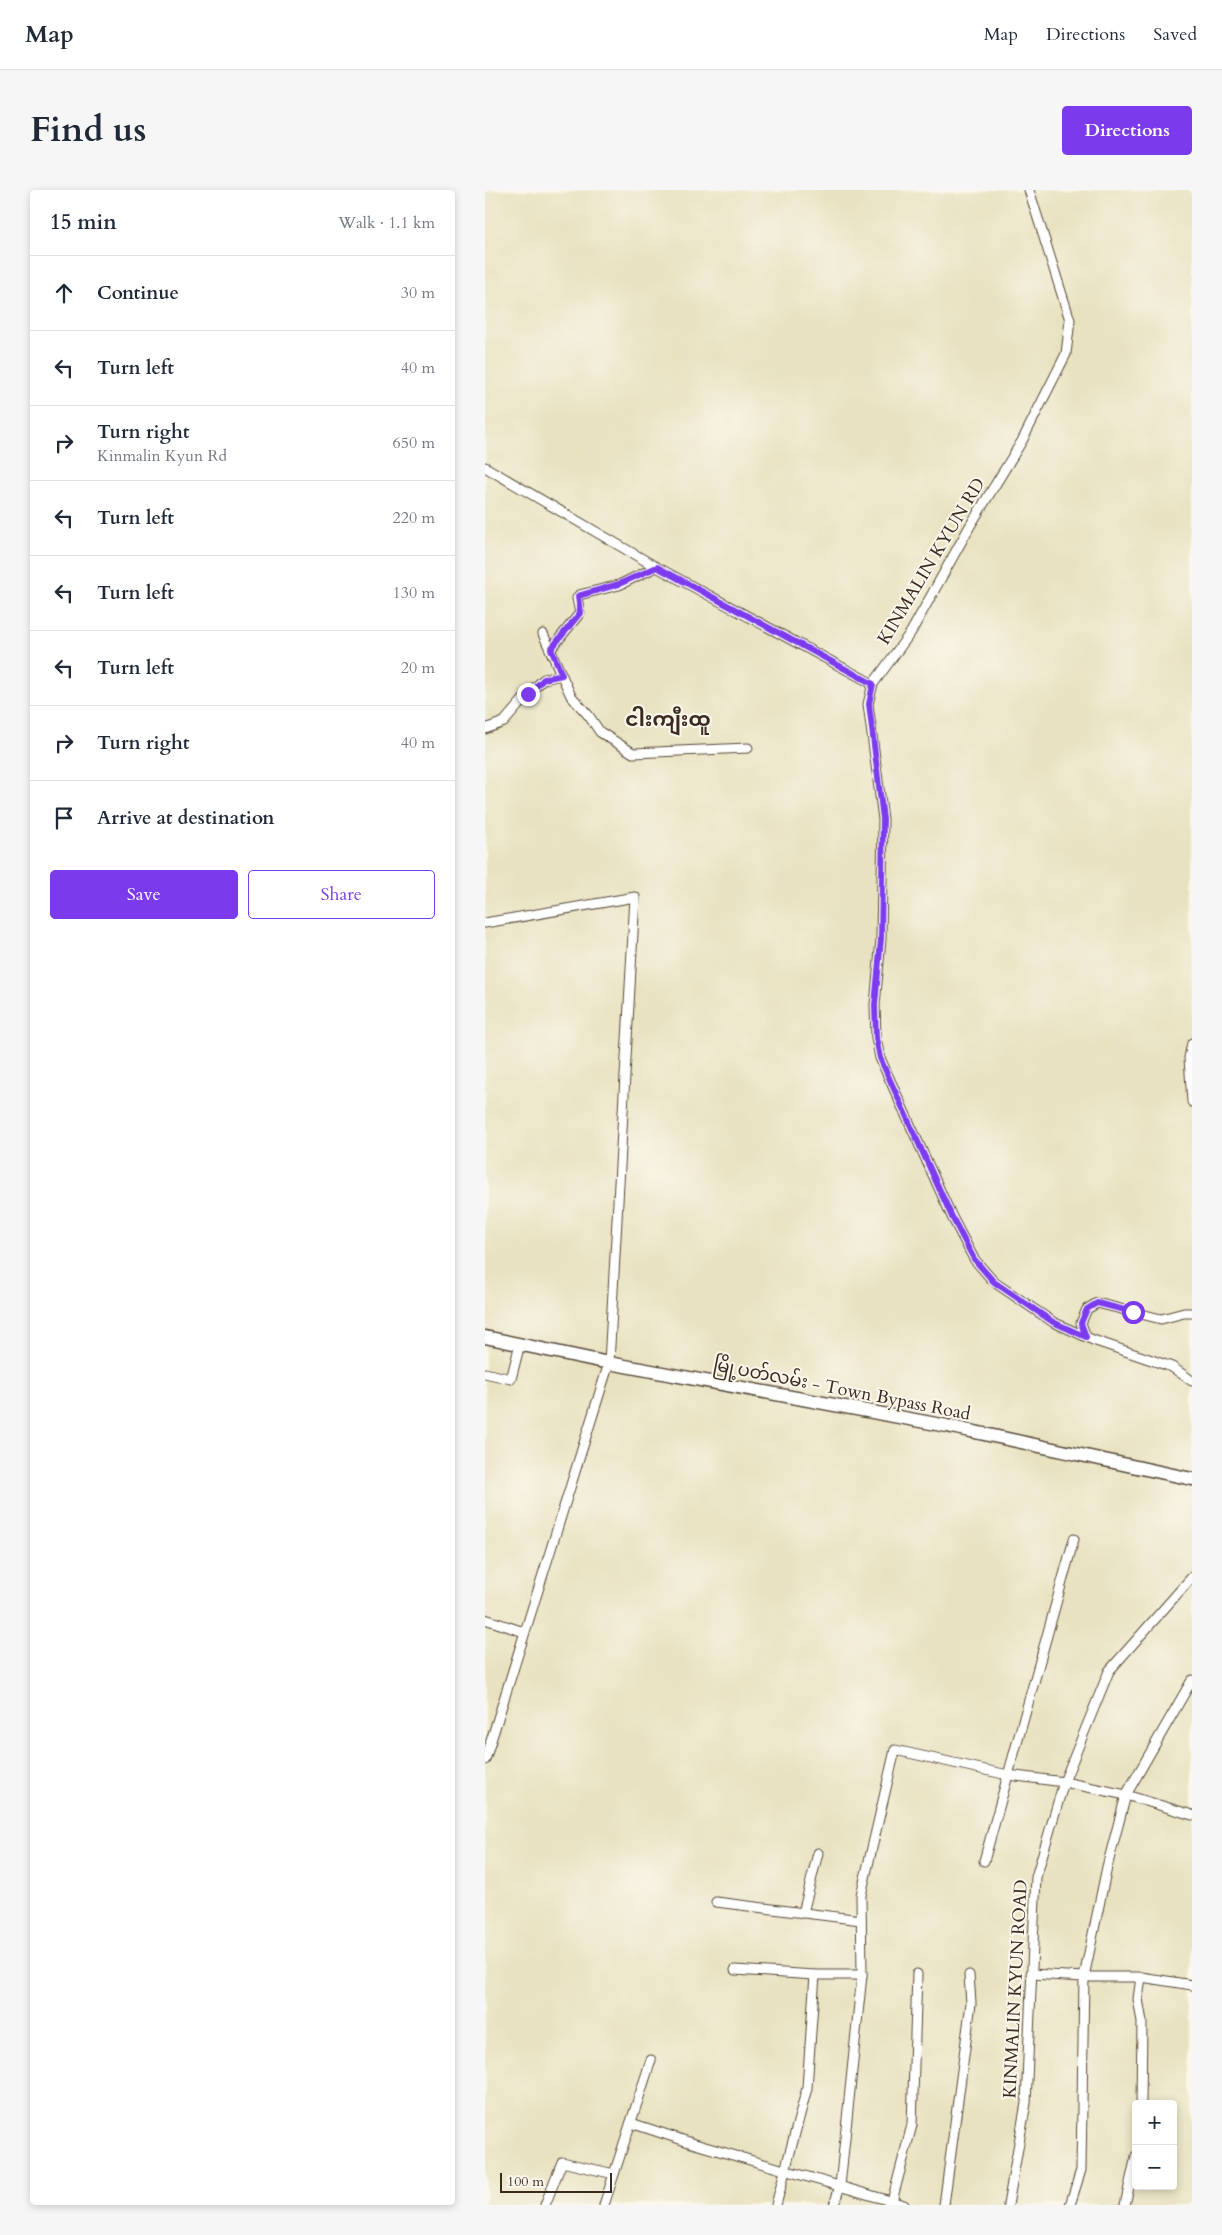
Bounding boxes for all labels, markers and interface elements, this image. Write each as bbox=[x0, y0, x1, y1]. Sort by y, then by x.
text: Map bbox=[25, 18, 74, 51]
text: Map bbox=[984, 22, 1018, 47]
text: Directions bbox=[1046, 22, 1125, 47]
text: Saved bbox=[1153, 22, 1197, 47]
text: Find us bbox=[30, 106, 146, 154]
button: Directions bbox=[1062, 106, 1192, 155]
text: 15 min bbox=[50, 208, 117, 237]
text: Walk · 1.1 km bbox=[338, 212, 435, 234]
icon: ahead bbox=[50, 279, 78, 307]
text: Continue bbox=[97, 280, 179, 306]
text: 30 m bbox=[401, 282, 435, 304]
icon: left bbox=[50, 354, 78, 382]
text: Turn left bbox=[97, 355, 174, 381]
text: 40 m bbox=[401, 357, 435, 379]
text: Turn right bbox=[97, 419, 189, 445]
icon: right bbox=[50, 429, 78, 457]
text: 650 m bbox=[393, 432, 435, 454]
text: Kinmalin Kyun Rd bbox=[97, 445, 227, 467]
street label: KINMALIN KYUN RD bbox=[872, 473, 991, 649]
icon: left bbox=[50, 504, 78, 532]
text: Turn left bbox=[97, 505, 174, 531]
text: 220 m bbox=[393, 507, 435, 529]
icon: left bbox=[50, 579, 78, 607]
text: Turn left bbox=[97, 580, 174, 606]
text: 130 m bbox=[393, 582, 435, 604]
icon: left bbox=[50, 654, 78, 682]
text: Turn left bbox=[97, 655, 174, 681]
text: 20 m bbox=[401, 657, 435, 679]
route end bbox=[517, 683, 540, 706]
district label: ငါးကျီးထူ bbox=[625, 706, 711, 736]
icon: right bbox=[50, 729, 78, 757]
text: Turn right bbox=[97, 730, 189, 756]
text: 40 m bbox=[401, 732, 435, 754]
icon: arrive bbox=[50, 804, 78, 832]
text: Arrive at destination bbox=[97, 805, 274, 831]
button: Save bbox=[50, 870, 238, 919]
button: Share bbox=[248, 870, 435, 919]
route start bbox=[1122, 1301, 1145, 1324]
street label: မြို့ပတ်လမ်း - Town Bypass Road bbox=[711, 1350, 973, 1429]
street label: KINMALIN KYUN ROAD bbox=[997, 1879, 1034, 2099]
map controls bbox=[1132, 2100, 1177, 2190]
button: + bbox=[1132, 2100, 1177, 2145]
button: − bbox=[1132, 2145, 1177, 2190]
scale bar bbox=[500, 2170, 613, 2193]
text: 100 m bbox=[507, 2172, 544, 2191]

